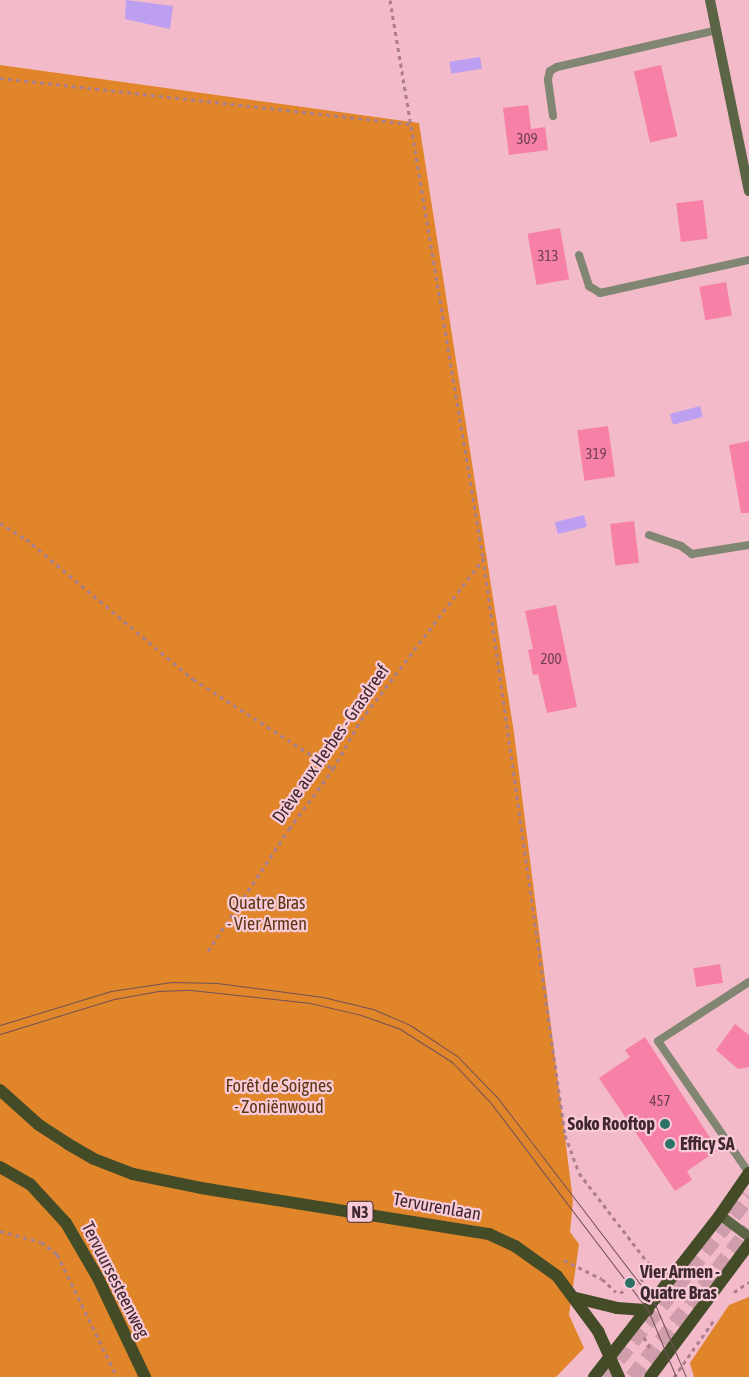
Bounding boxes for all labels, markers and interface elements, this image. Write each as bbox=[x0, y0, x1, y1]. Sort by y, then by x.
house number: 309 bbox=[516, 130, 538, 148]
house number: 313 bbox=[537, 247, 559, 265]
house number: 319 bbox=[585, 445, 607, 463]
house number: 200 bbox=[540, 650, 562, 668]
street label: Drève aux Herbes - Grasdreef bbox=[268, 660, 394, 828]
park label: Quatre Bras - Vier Armen bbox=[227, 893, 307, 936]
park label: Forêt de Soignes - Zoniënwoud bbox=[226, 1076, 332, 1118]
house number: 457 bbox=[649, 1092, 671, 1110]
place label: Soko Rooftop bbox=[568, 1113, 655, 1135]
marker: Soko Rooftop bbox=[659, 1118, 671, 1130]
place label: Efficy SA bbox=[680, 1133, 734, 1155]
marker: Efficy SA bbox=[664, 1138, 676, 1150]
street label: Tervurenlaan bbox=[391, 1189, 483, 1225]
road number: N3 bbox=[346, 1198, 374, 1226]
street label: Tervuursesteenweg bbox=[76, 1218, 154, 1342]
place label: Vier Armen - Quatre Bras bbox=[640, 1262, 720, 1304]
marker: Vier Armen - Quatre Bras bbox=[624, 1277, 636, 1289]

